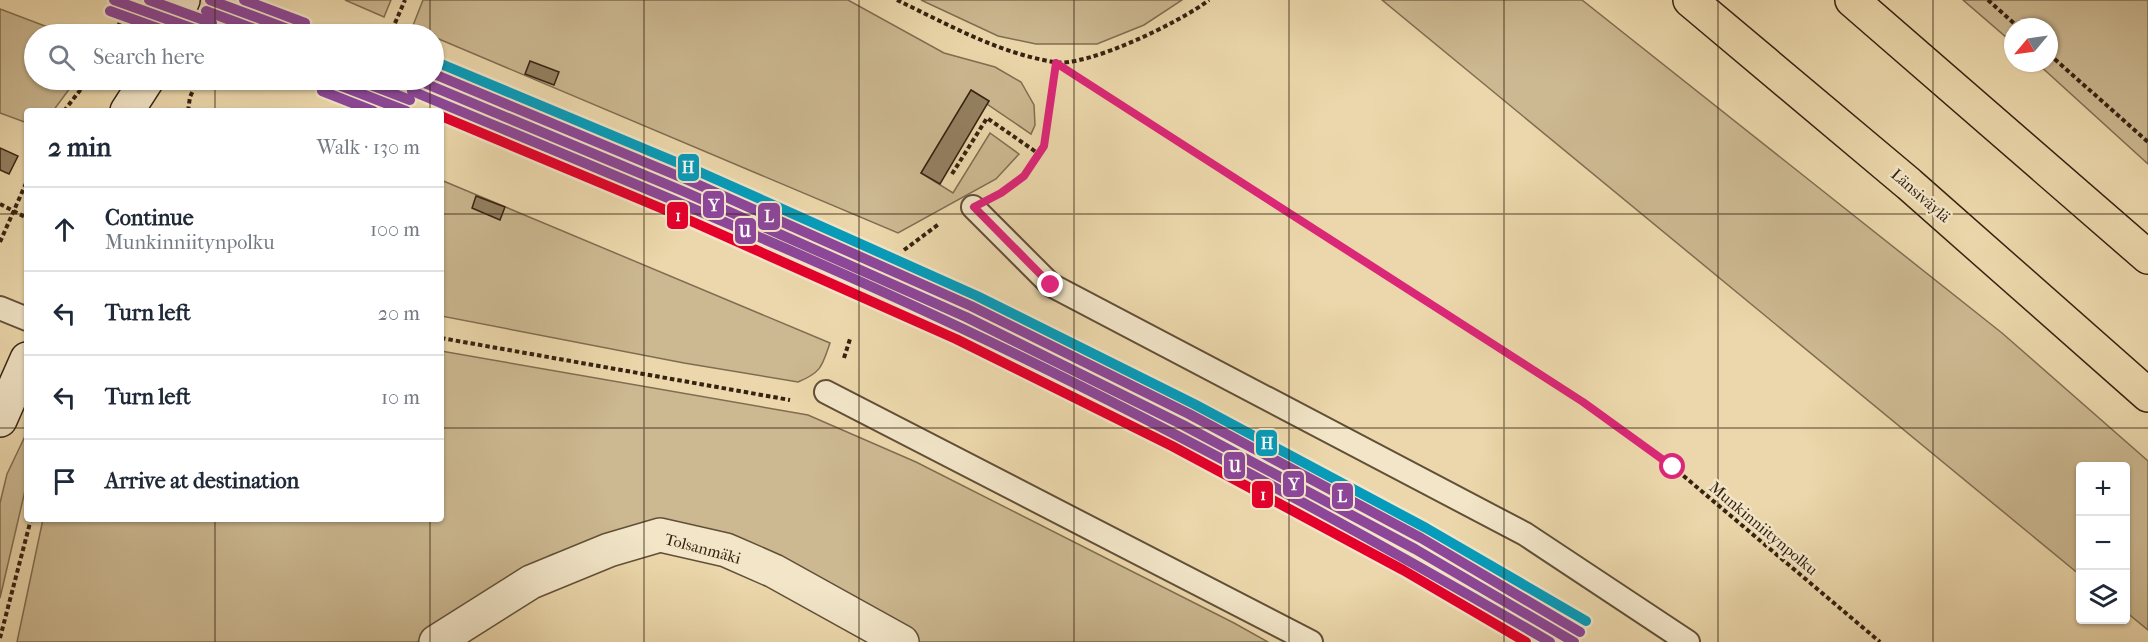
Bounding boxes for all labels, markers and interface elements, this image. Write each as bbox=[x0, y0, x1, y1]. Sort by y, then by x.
north arrow bbox=[2004, 18, 2058, 72]
search box bbox=[24, 24, 444, 90]
icon: search bbox=[45, 41, 78, 74]
text: Search here bbox=[93, 44, 205, 70]
text: 2 min bbox=[48, 132, 111, 163]
text: Walk · 130 m bbox=[317, 136, 420, 159]
line badge: H bbox=[677, 153, 700, 182]
text: H bbox=[682, 158, 695, 177]
street label: Länsiväylä bbox=[1887, 165, 1955, 227]
line badge: Y bbox=[702, 190, 725, 219]
text: Y bbox=[708, 196, 721, 215]
line badge: 1 bbox=[666, 201, 689, 230]
line badge: L bbox=[757, 202, 781, 231]
text: Continue bbox=[105, 205, 194, 231]
text: 1 bbox=[675, 206, 681, 225]
text: L bbox=[764, 207, 774, 226]
icon: ahead bbox=[48, 213, 81, 246]
line badge: U bbox=[734, 217, 757, 245]
text: 100 m bbox=[370, 218, 420, 241]
text: U bbox=[738, 222, 752, 241]
text: Munkinniitynpolku bbox=[105, 231, 274, 254]
route end bbox=[1037, 271, 1063, 297]
icon: left bbox=[48, 297, 81, 330]
text: Turn left bbox=[105, 300, 191, 326]
text: 20 m bbox=[378, 302, 420, 325]
icon: left bbox=[48, 381, 81, 414]
text: Turn left bbox=[105, 384, 191, 410]
text: 10 m bbox=[381, 386, 420, 409]
line badge: H bbox=[1255, 429, 1278, 457]
text: H bbox=[1261, 434, 1274, 453]
line badge: U bbox=[1223, 451, 1246, 480]
route start bbox=[1659, 453, 1685, 479]
text: U bbox=[1228, 457, 1242, 476]
map controls bbox=[2076, 462, 2130, 624]
button: + bbox=[2076, 462, 2130, 516]
icon: arrive bbox=[48, 465, 81, 498]
text: Arrive at destination bbox=[105, 468, 299, 494]
line badge: Y bbox=[1282, 470, 1305, 498]
text: Y bbox=[1288, 475, 1301, 494]
street label: Munkinniitynpolku bbox=[1706, 478, 1822, 579]
line badge: 1 bbox=[1251, 480, 1274, 509]
line badge: L bbox=[1331, 482, 1354, 510]
text: 1 bbox=[1260, 485, 1266, 504]
text: L bbox=[1337, 487, 1347, 506]
button: − bbox=[2076, 516, 2130, 570]
street label: Tolsanmäki bbox=[663, 529, 743, 568]
button: layers bbox=[2076, 570, 2130, 624]

